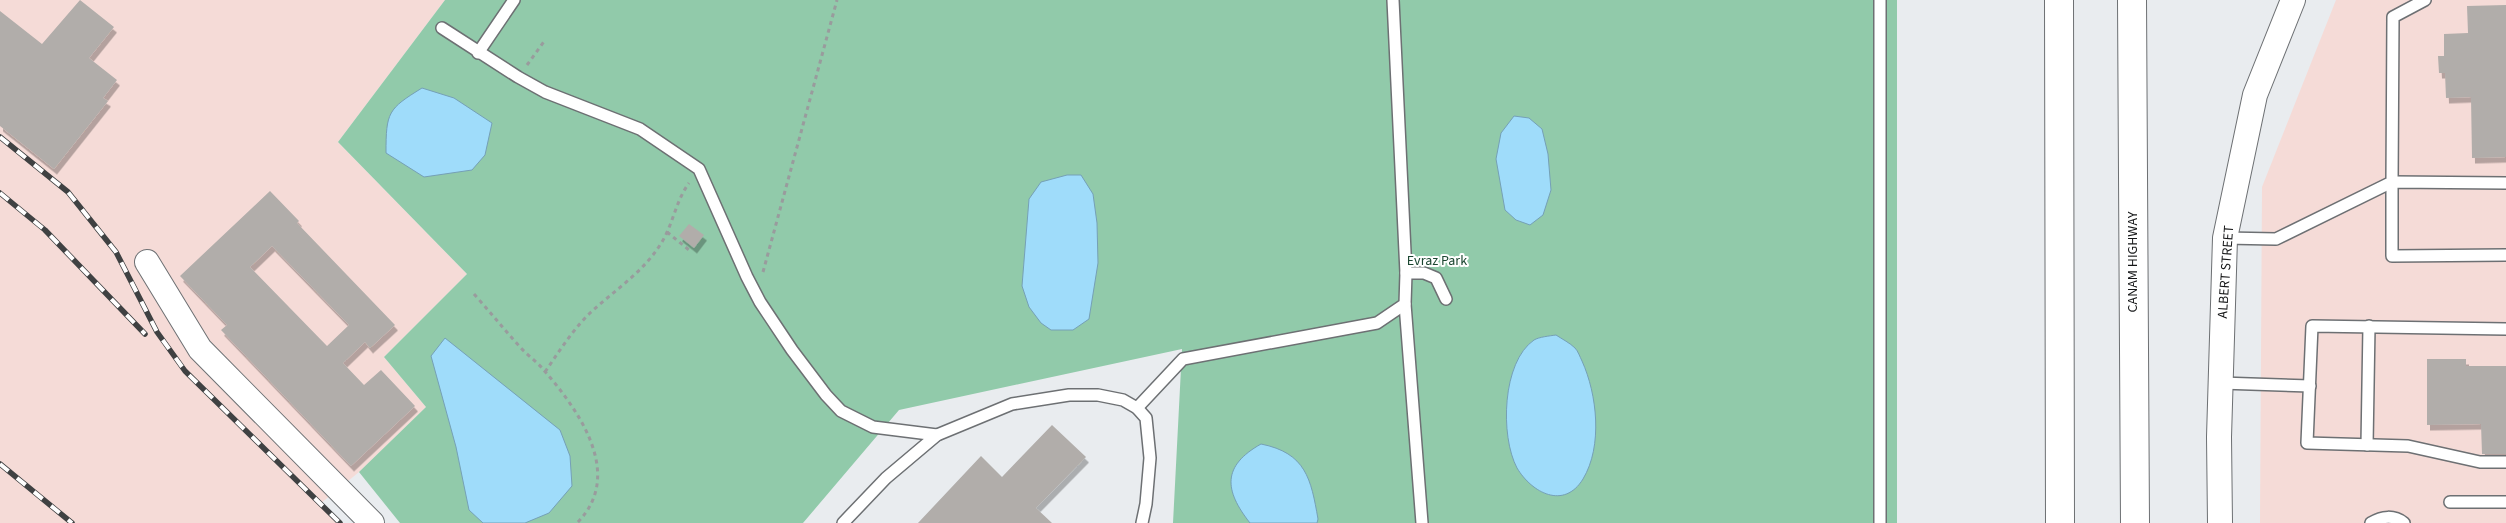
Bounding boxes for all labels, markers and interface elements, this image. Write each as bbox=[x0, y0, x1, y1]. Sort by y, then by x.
street label: CANAM HIGHWAY bbox=[2123, 211, 2143, 312]
street label: ALBERT STREET bbox=[2213, 224, 2239, 319]
park label: Evraz Park bbox=[1407, 251, 1467, 271]

